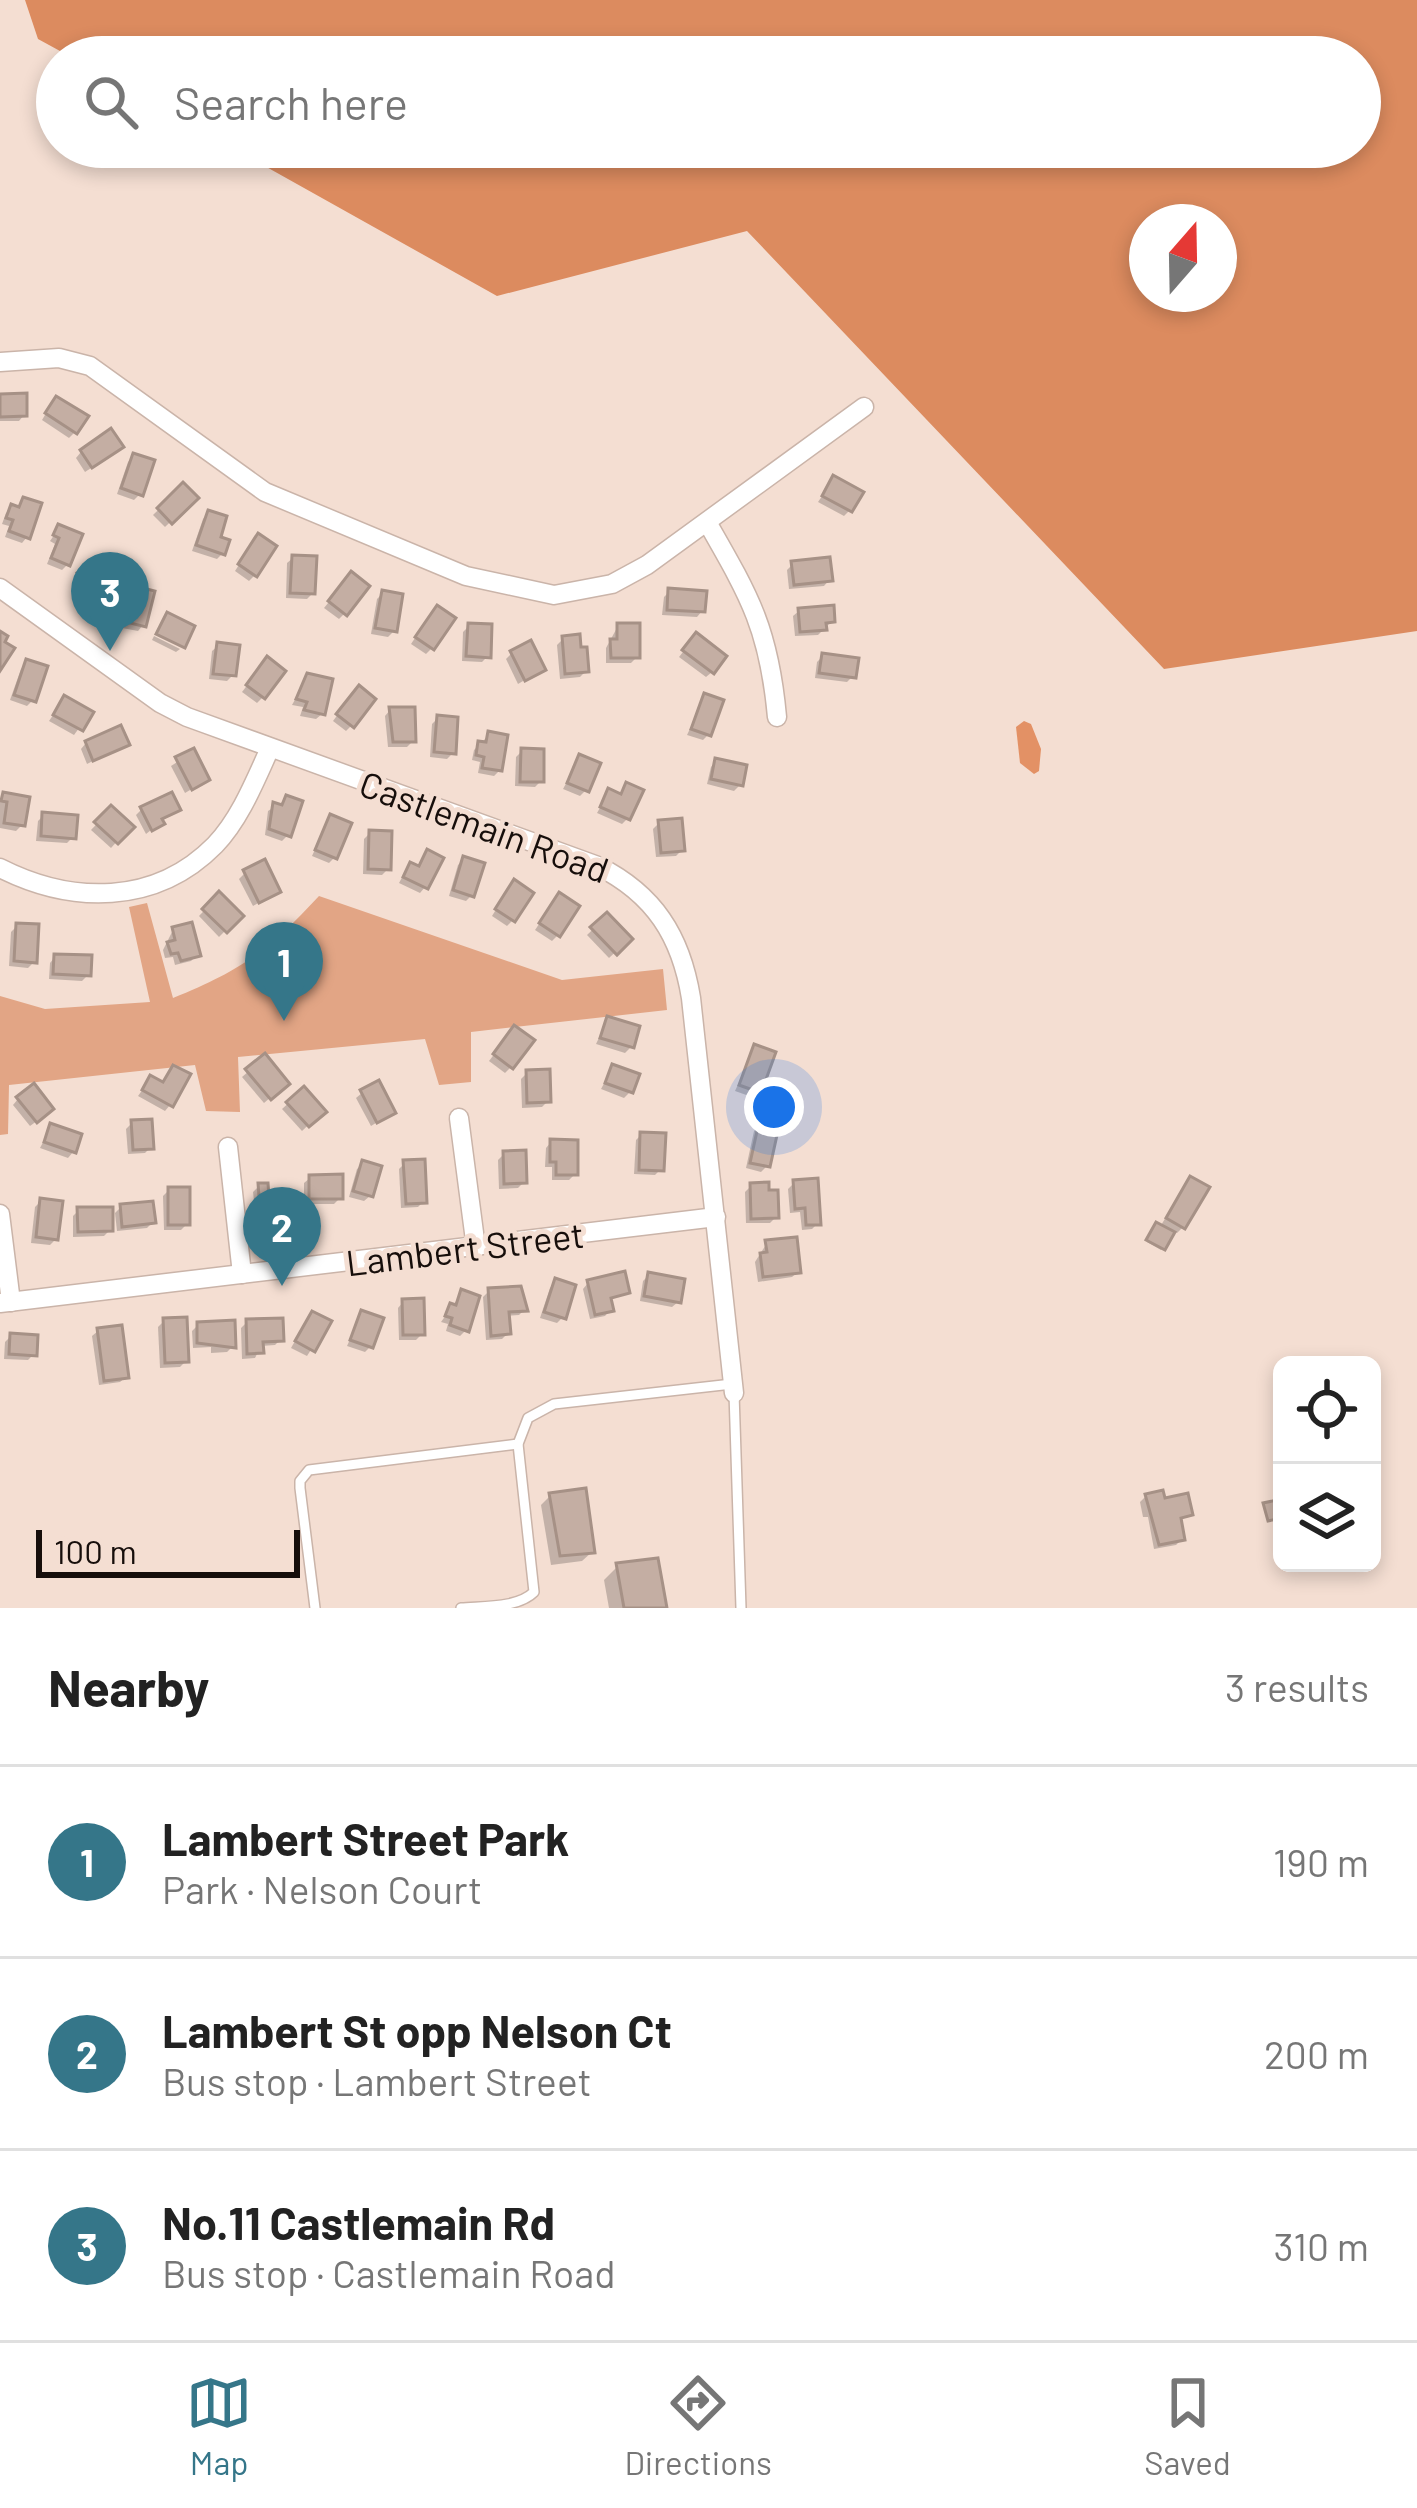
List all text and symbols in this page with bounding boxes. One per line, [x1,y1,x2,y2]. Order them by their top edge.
search box [36,36,1381,168]
icon: search [78,69,144,135]
text: Search here [174,75,408,129]
north arrow [1129,204,1237,312]
pin: 3 [71,552,149,651]
street label: Castlemain Road [354,761,615,890]
pin: 1 [245,922,323,1021]
your location [744,1077,804,1137]
pin: 2 [243,1187,321,1286]
street label: Lambert Street [343,1212,586,1283]
map controls [1273,1356,1381,1572]
button: locate [1273,1356,1381,1464]
button: layers [1273,1464,1381,1572]
scale bar [36,1524,300,1577]
text: 100 m [54,1531,137,1571]
text: Nearby [48,1656,209,1717]
text: 3 results [1225,1663,1369,1710]
text: Lambert Street Park [162,1811,569,1865]
text: 1 [80,1838,94,1885]
text: 190 m [1273,1838,1369,1885]
text: Park · Nelson Court [162,1865,482,1912]
text: Lambert St opp Nelson Ct [162,2003,672,2057]
text: 2 [76,2030,98,2077]
text: 200 m [1264,2030,1369,2077]
text: Bus stop · Lambert Street [162,2057,592,2104]
text: No.11 Castlemain Rd [162,2195,555,2249]
text: 3 [76,2222,98,2269]
text: 310 m [1273,2222,1369,2269]
text: Bus stop · Castlemain Road [162,2249,615,2296]
tab: Map [186,2370,252,2482]
tab: Directions [624,2370,772,2482]
tab: Saved [1144,2370,1231,2482]

